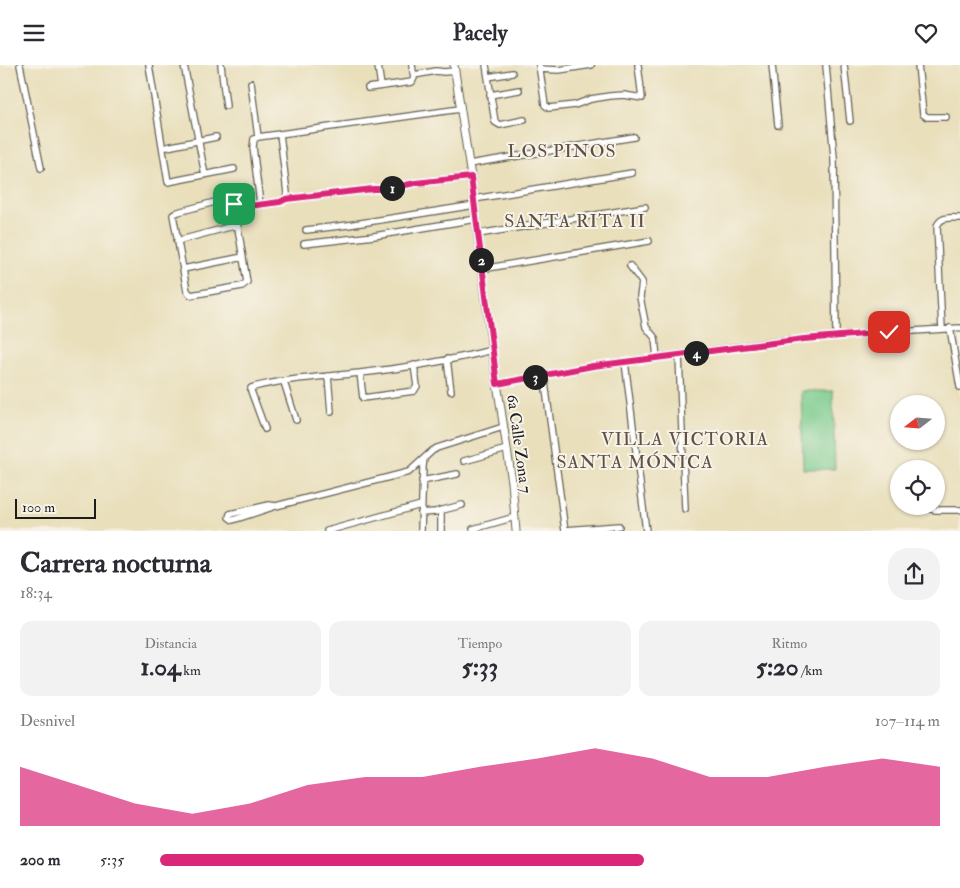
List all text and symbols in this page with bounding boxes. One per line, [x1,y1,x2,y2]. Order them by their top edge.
icon: menu [20,19,48,47]
text: Pacely [453,19,507,47]
icon: heart [912,19,940,47]
district label: LOS PINOS [508,140,616,163]
pin: 1 [380,175,404,201]
text: 1 [390,180,395,197]
pin [213,183,255,225]
icon: arrive [220,190,248,218]
district label: SANTA RITA II [504,210,646,233]
pin: 2 [468,247,494,273]
text: 2 [478,252,485,269]
pin [868,311,910,353]
icon: check [875,318,903,346]
pin: 4 [684,341,708,365]
text: 4 [693,345,700,362]
pin: 3 [522,365,548,389]
text: 3 [533,369,538,386]
street label: 6a Calle Zona 7 [502,393,536,495]
north arrow [890,395,945,450]
map controls [890,395,945,515]
district label: VILLA VICTORIA [601,428,769,451]
district label: SANTA MÓNICA [556,451,714,474]
button: locate [890,460,945,515]
scale bar [15,495,96,519]
text: 100 m [22,499,55,516]
text: Carrera nocturna [20,546,211,581]
button: share [888,548,940,600]
text: 18:34 [20,583,52,603]
text: Distancia [144,635,197,652]
text: Tiempo [458,635,502,652]
text: Ritmo [771,635,807,652]
text: 1.04 [140,652,180,683]
text: 5:33 [462,652,498,683]
text: 5:20 [756,652,799,683]
text: km [180,662,201,679]
text: /km [799,662,823,679]
text: Desnivel [20,711,75,731]
text: 107–114 m [875,711,940,731]
text: 200 m [20,850,60,870]
text: 5:35 [100,850,124,870]

